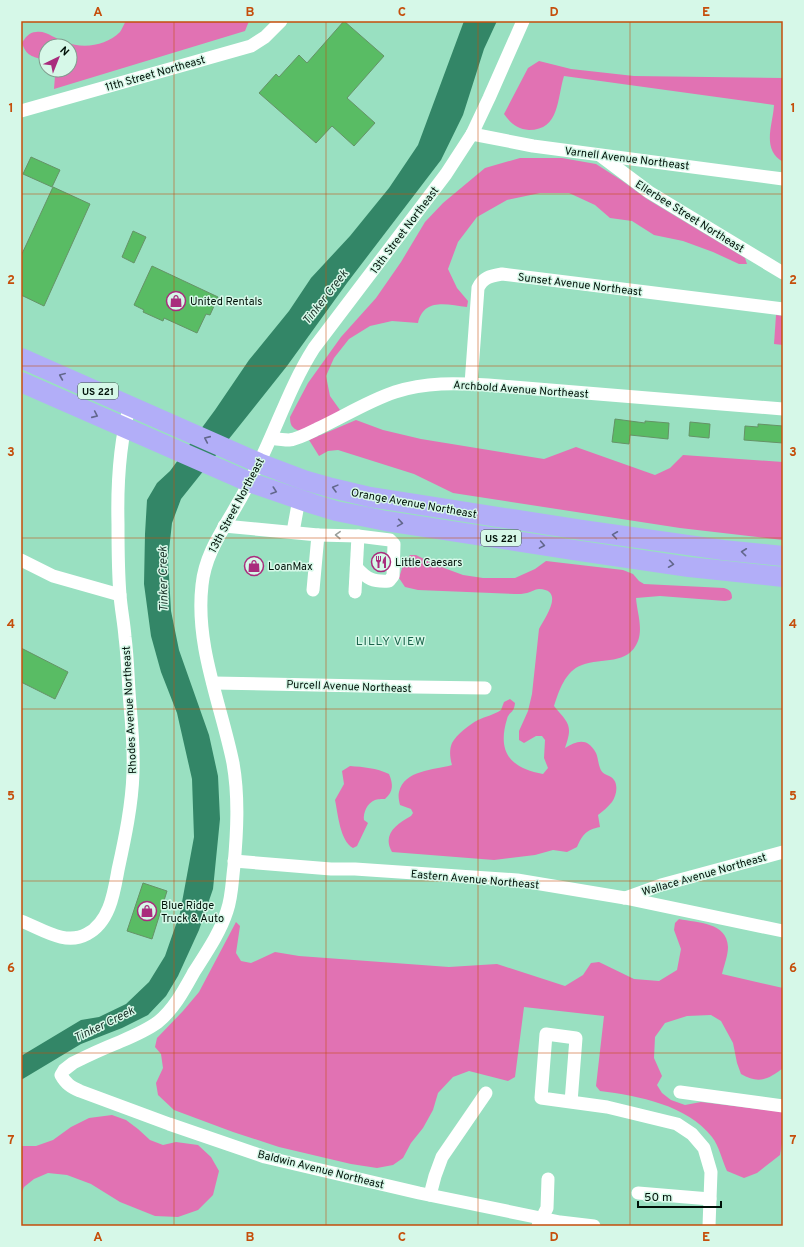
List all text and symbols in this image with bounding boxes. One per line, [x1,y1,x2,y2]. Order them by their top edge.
text: A [93,5,103,21]
text: B [246,5,255,21]
text: C [398,5,406,21]
text: D [549,5,559,21]
text: E [702,5,710,21]
north arrow [38,38,78,78]
text: N [56,44,72,59]
street label: 11th Street Northeast [104,53,207,95]
text: 1 [8,101,14,117]
text: 1 [790,101,796,117]
street label: Varnell Avenue Northeast [564,144,690,174]
street label: Ellerbee Street Northeast [632,178,747,256]
street label: 13th Street Northeast [367,184,442,277]
water label: Tinker Creek [299,266,353,328]
street label: Sunset Avenue Northeast [517,270,643,300]
text: 2 [7,273,15,289]
text: 2 [789,273,797,289]
shop icon: United Rentals [165,290,187,312]
place label: United Rentals [190,295,262,309]
one-way arrow [59,372,66,380]
street label: Archbold Avenue Northeast [453,378,589,402]
road number: US 221 [78,383,118,399]
one-way arrow [91,410,98,418]
one-way arrow [203,436,211,444]
text: 3 [7,445,15,461]
text: 3 [789,445,797,461]
street label: 13th Street Northeast [206,456,268,555]
one-way arrow [332,485,339,493]
one-way arrow [271,486,278,495]
street label: Orange Avenue Northeast [350,486,478,522]
one-way arrow [397,518,403,527]
road number: US 221 [481,530,521,546]
one-way arrow [335,531,341,540]
one-way arrow [612,531,618,540]
one-way arrow [539,540,545,549]
water label: Tinker Creek [155,545,173,612]
one-way arrow [741,548,747,557]
restaurant icon: Little Caesars [370,551,392,573]
shop icon: LoanMax [243,555,265,577]
place label: Little Caesars [395,556,462,570]
one-way arrow [668,559,674,568]
place label: LoanMax [268,560,313,574]
text: 4 [7,617,15,633]
text: 4 [789,617,797,633]
district label: LILLY VIEW [356,634,426,650]
street label: Rhodes Avenue Northeast [120,646,140,774]
street label: Purcell Avenue Northeast [286,678,412,696]
text: 5 [7,789,15,805]
text: 5 [789,789,797,805]
street label: Wallace Avenue Northeast [640,850,768,899]
street label: Eastern Avenue Northeast [410,867,540,893]
place label: Blue Ridge Truck & Auto [161,899,224,926]
shop icon: Blue Ridge Truck & Auto [136,900,158,922]
text: 6 [7,961,15,977]
text: 6 [789,961,797,977]
water label: Tinker Creek [71,1003,138,1046]
text: 7 [8,1133,15,1149]
text: 7 [790,1133,797,1149]
street label: Baldwin Avenue Northeast [256,1147,386,1192]
scale bar [638,1183,721,1209]
text: 50 m [644,1190,672,1206]
text: A [93,1230,103,1246]
text: B [246,1230,255,1246]
text: C [398,1230,406,1246]
text: D [549,1230,559,1246]
text: E [702,1230,710,1246]

